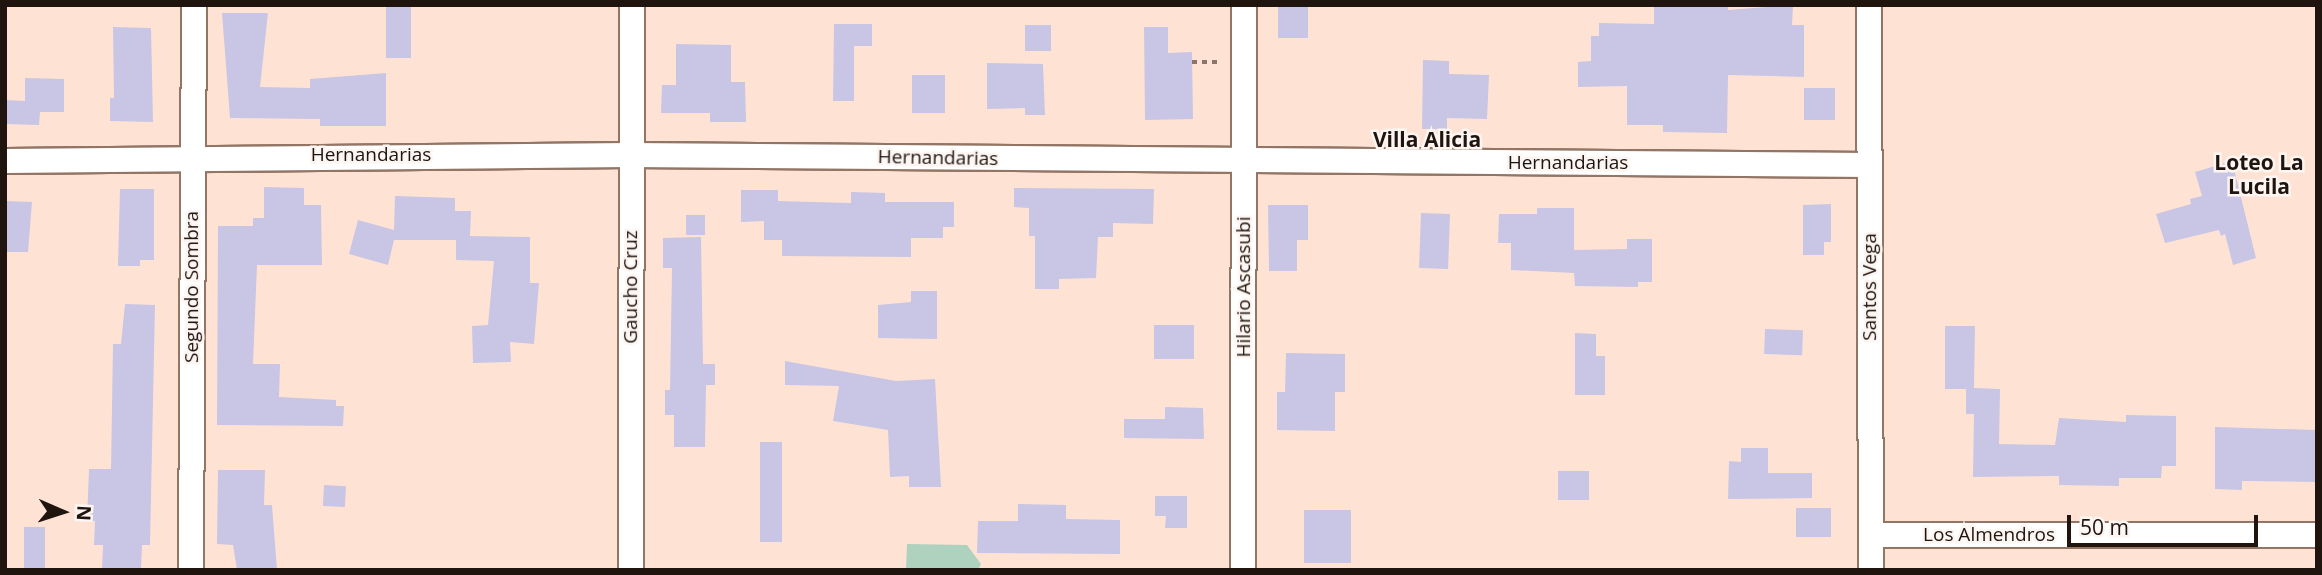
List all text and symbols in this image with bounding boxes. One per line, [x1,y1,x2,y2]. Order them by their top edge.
district label: Villa Alicia [1373,126,1481,152]
street label: Hernandarias [311,144,431,166]
street label: Hernandarias [877,146,999,170]
district label: Loteo La Lucila [2214,149,2304,199]
street label: Hernandarias [1508,152,1628,174]
street label: Segundo Sombra [181,211,203,363]
street label: Hilario Ascasubi [1233,217,1255,357]
street label: Gaucho Cruz [620,230,642,344]
street label: Santos Vega [1859,233,1881,341]
north arrow [28,477,98,547]
scale bar [2070,502,2261,546]
text: N [71,505,97,521]
text: 50 m [2080,513,2129,541]
street label: Los Almendros [1923,524,2055,546]

